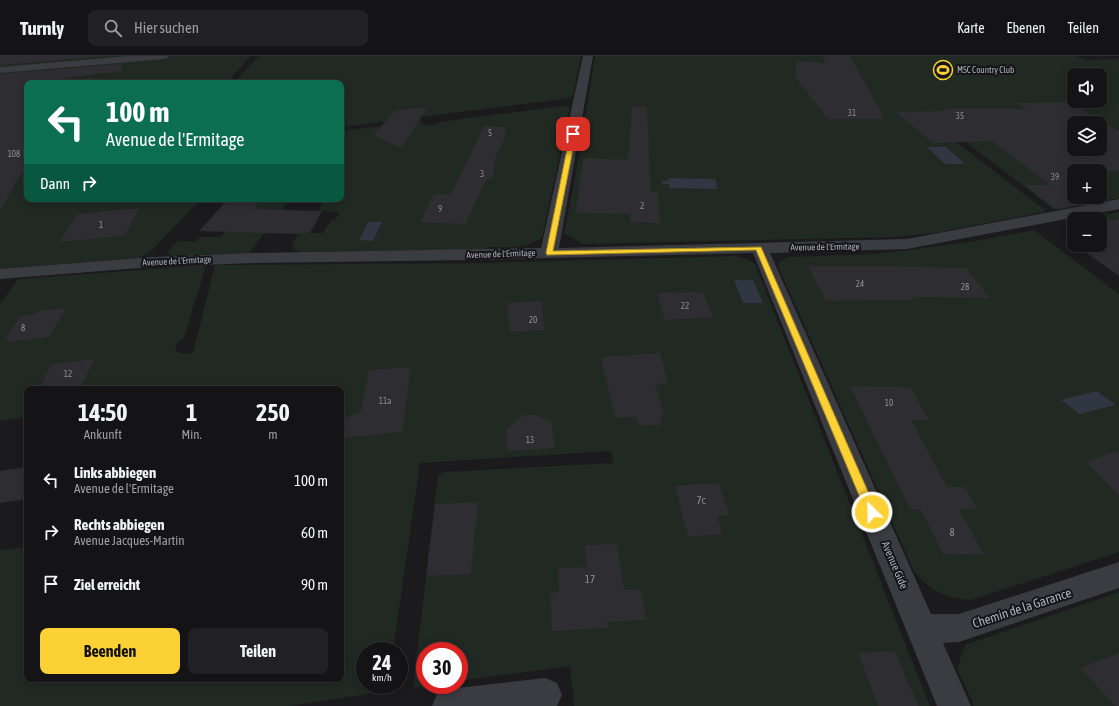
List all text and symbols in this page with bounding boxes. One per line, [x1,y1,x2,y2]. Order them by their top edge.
search box [88,10,368,46]
text: Turnly [20,17,64,39]
icon: search [102,17,124,39]
text: Hier suchen [134,19,199,36]
text: Karte [957,20,984,36]
text: Ebenen [1006,20,1045,36]
text: Teilen [1067,20,1099,36]
sports icon: MSC Country Club [932,59,954,81]
place label: MSC Country Club [957,65,1014,75]
map controls [1067,68,1107,252]
button: sound [1067,68,1107,108]
icon: left [40,96,92,148]
text: 100 m [106,96,169,128]
house number: 31 [848,108,856,118]
house number: 35 [956,111,964,121]
button: layers [1067,116,1107,156]
pin [556,117,590,151]
icon: arrive [562,123,584,145]
house number: 5 [488,128,492,138]
text: Avenue de l'Ermitage [106,129,244,150]
house number: 108 [8,149,20,159]
button: + [1067,164,1107,204]
house number: 3 [480,169,484,179]
icon: right [78,172,100,194]
house number: 39 [1051,172,1059,182]
text: Dann [40,175,70,192]
house number: 2 [640,201,644,211]
house number: 9 [438,204,442,214]
button: − [1067,212,1107,252]
house number: 1 [99,220,103,230]
street label: Avenue de l'Ermitage [790,241,860,253]
street label: Avenue de l'Ermitage [466,248,536,260]
street label: Avenue de l'Ermitage [142,254,212,268]
house number: 24 [856,279,864,289]
house number: 28 [961,282,969,292]
house number: 22 [681,301,689,311]
house number: 20 [529,315,537,325]
house number: 8 [21,323,25,333]
house number: 12 [64,369,72,379]
house number: 11a [379,396,391,406]
house number: 10 [885,398,893,408]
text: 14:50 [78,399,128,426]
text: 1 [186,399,197,426]
text: 250 [256,399,290,426]
text: Ankunft [84,427,122,442]
text: Min. [182,427,202,442]
text: m [268,427,278,442]
house number: 13 [526,435,534,445]
text: Links abbiegen [74,464,156,481]
icon: left [40,469,62,491]
text: 100 m [294,472,328,489]
text: Avenue de l'Ermitage [74,481,174,496]
position arrow [851,491,893,533]
house number: 7c [696,494,707,506]
text: Rechts abbiegen [74,516,164,533]
icon: right [40,521,62,543]
text: 60 m [301,524,328,541]
house number: 8 [949,526,955,538]
text: Avenue Jacques-Martin [74,533,184,548]
street label: Avenue Gide [880,539,910,591]
icon: arrive [40,573,62,595]
house number: 17 [585,573,595,585]
text: Ziel erreicht [74,576,140,593]
text: 90 m [301,576,328,593]
street label: Chemin de la Garance [971,585,1073,631]
button: Beenden [40,628,180,674]
button: Teilen [188,628,328,674]
speed limit sign: 30 [416,642,468,694]
text: 24 [373,651,391,674]
text: km/h [372,672,392,683]

